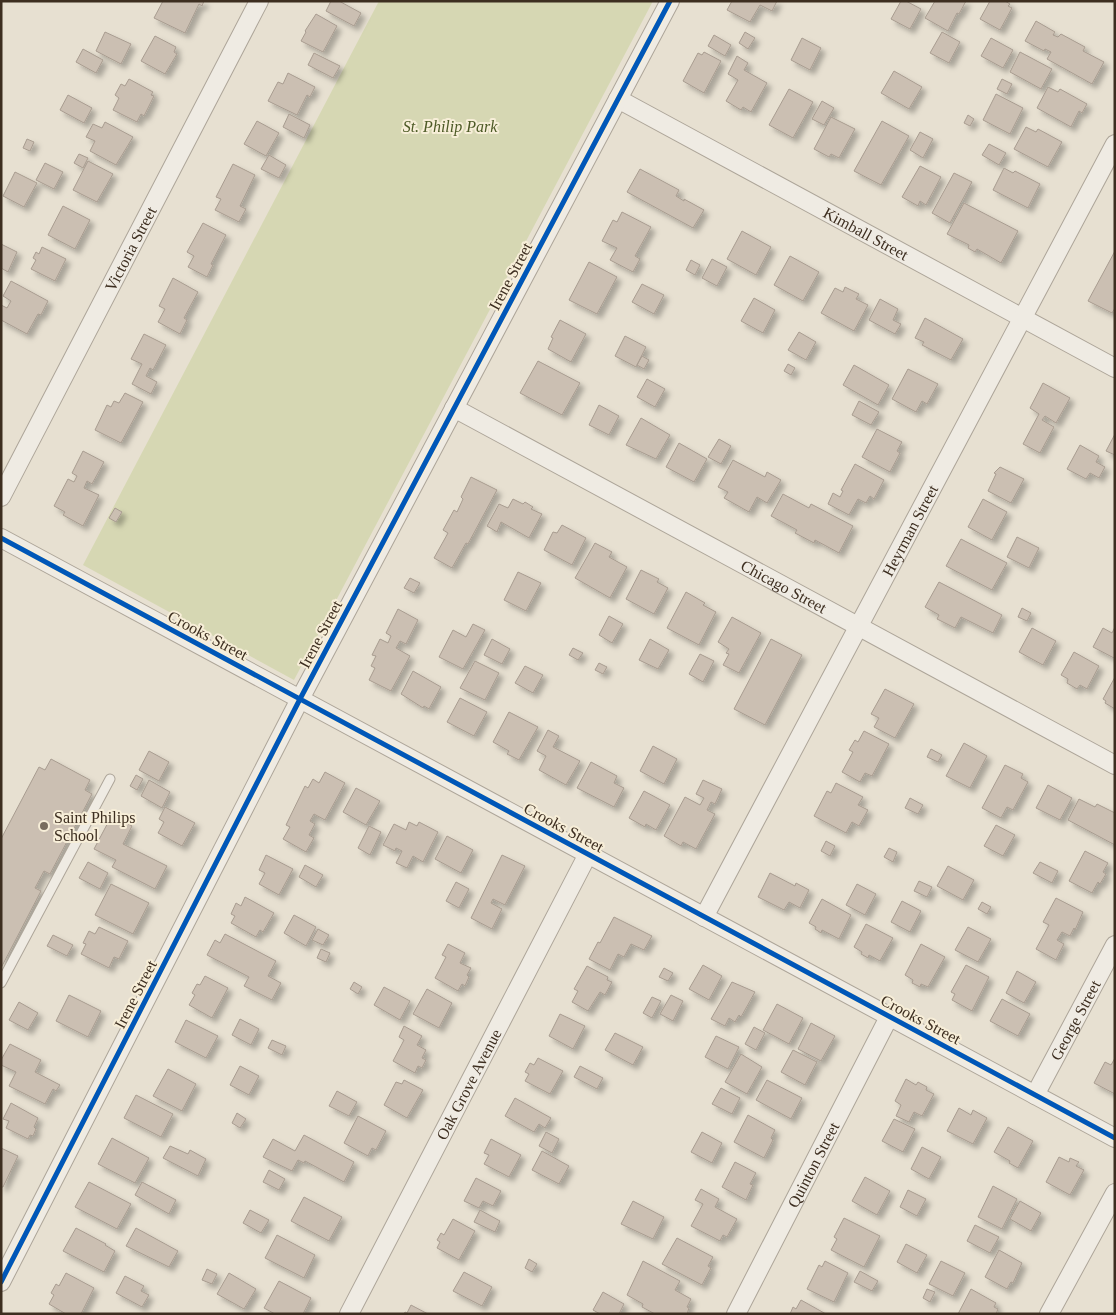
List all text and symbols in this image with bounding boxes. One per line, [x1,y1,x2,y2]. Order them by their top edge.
park label: St. Philip Park [403,118,498,136]
street label: Victoria Street [102,203,160,294]
street label: Kimball Street [820,204,912,264]
street label: Irene Street [486,239,536,313]
street label: Heyrman Street [879,481,942,579]
street label: Chicago Street [738,557,830,617]
street label: Irene Street [296,597,346,671]
street label: Crooks Street [165,607,251,664]
street label: Crooks Street [521,799,607,856]
place label: Saint Philips School [54,809,135,844]
marker: Saint Philips School [38,820,50,832]
street label: Irene Street [111,957,160,1031]
street label: George Street [1047,977,1104,1063]
street label: Crooks Street [878,991,964,1048]
street label: Oak Grove Avenue [433,1026,505,1143]
street label: Quinton Street [784,1119,843,1210]

